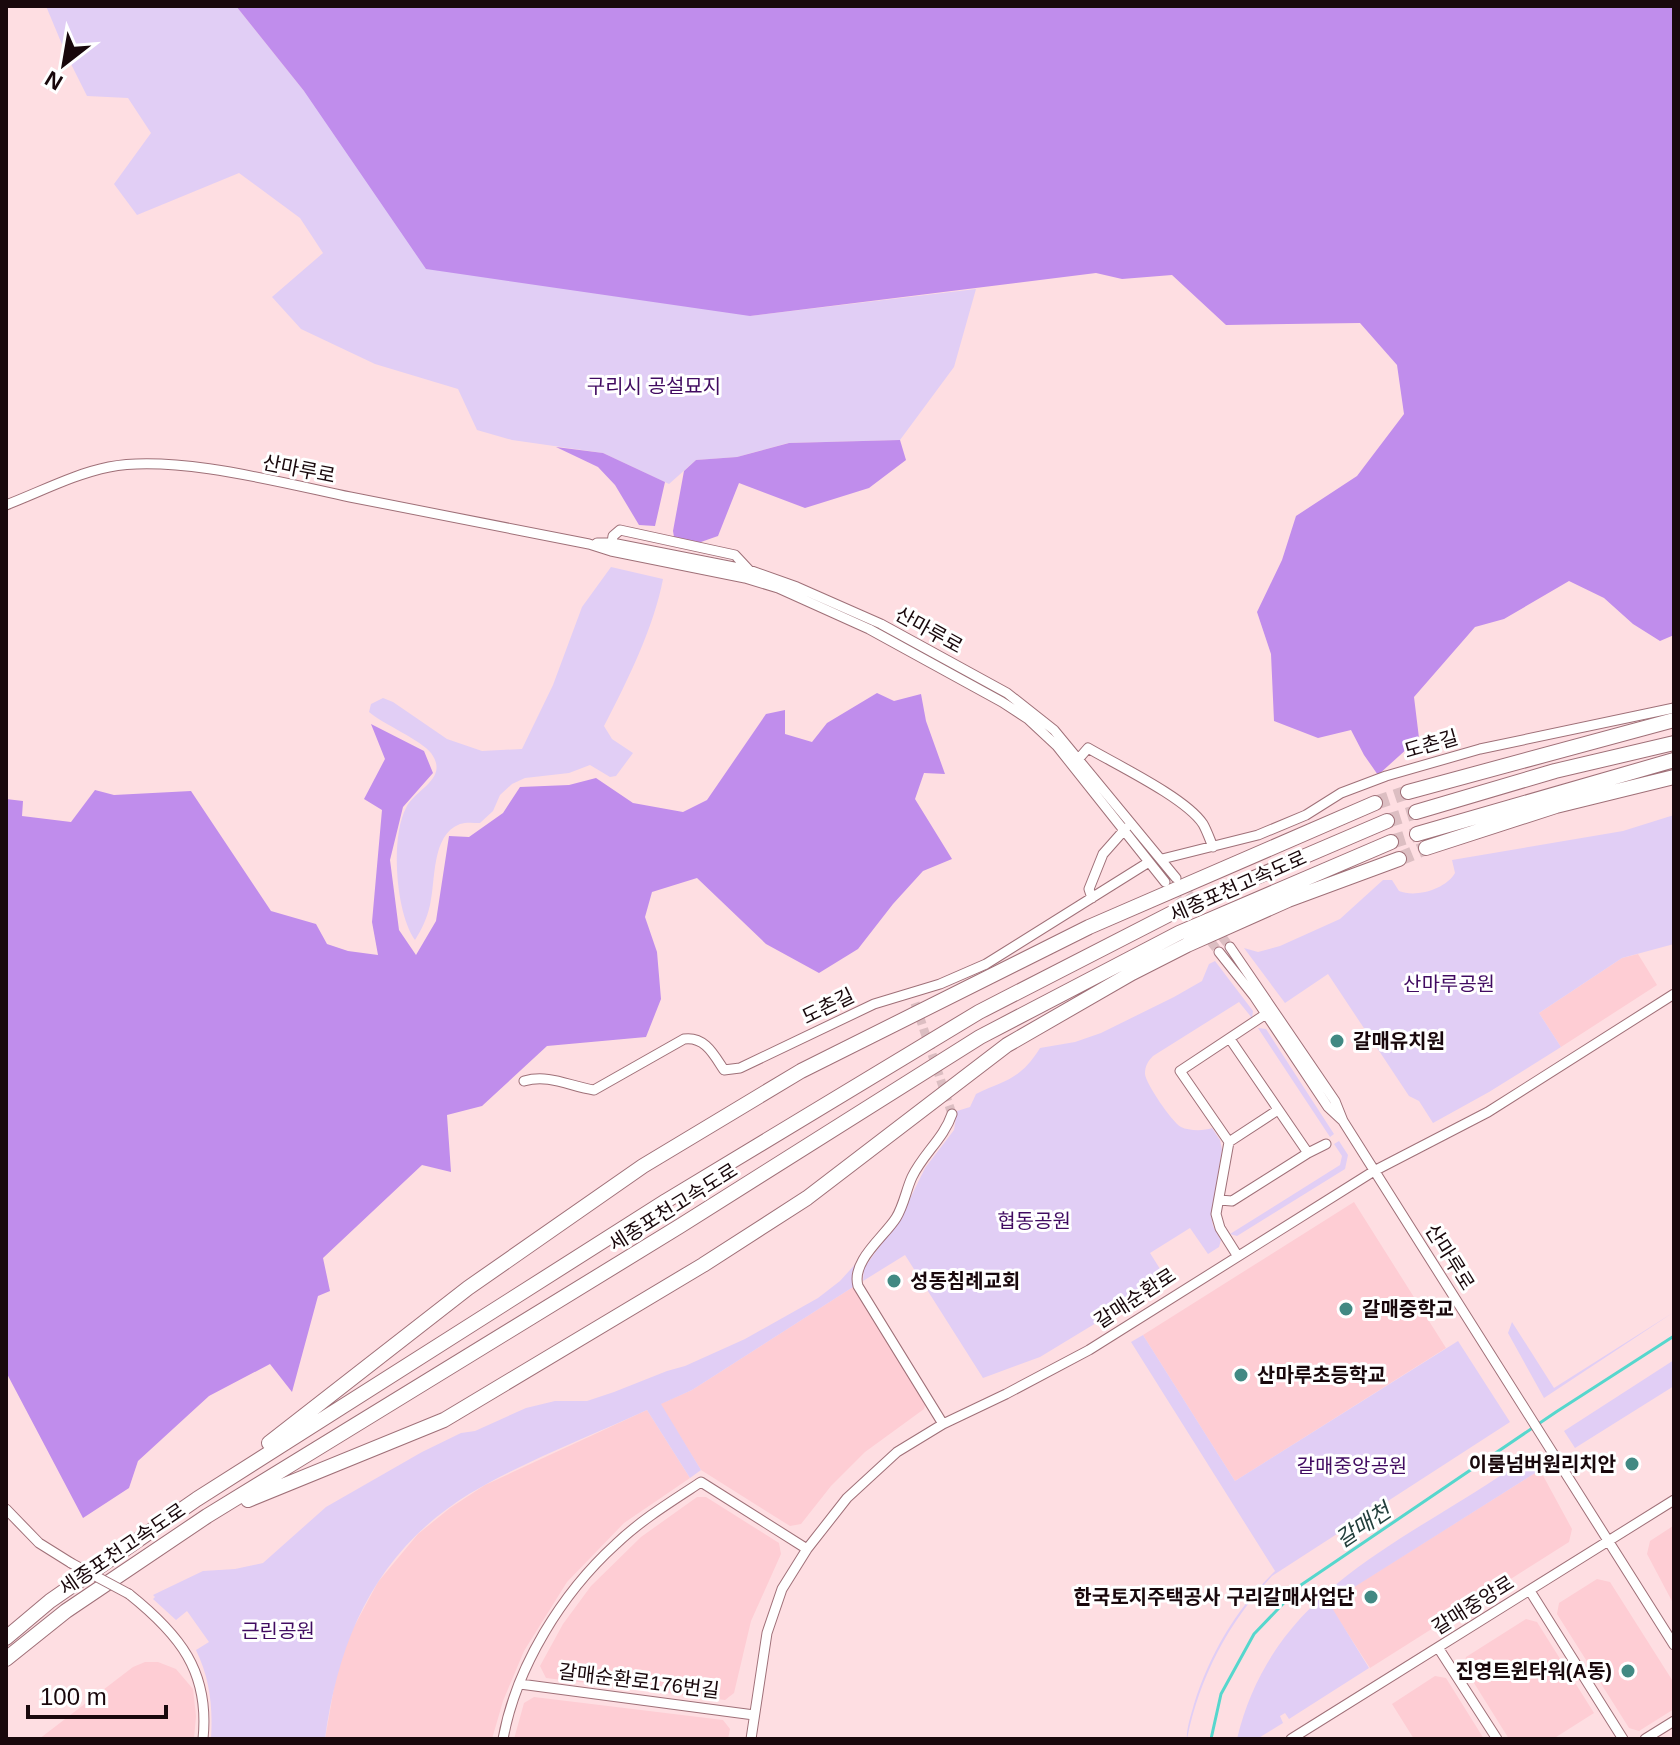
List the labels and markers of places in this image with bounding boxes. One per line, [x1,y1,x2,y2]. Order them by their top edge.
place label: 갈매유치원 [1353,1030,1445,1052]
marker: 갈매유치원 [1328,1032,1346,1050]
place label: 성동침례교회 [910,1270,1020,1292]
marker: 성동침례교회 [885,1272,903,1290]
place label: 갈매중학교 [1362,1298,1454,1320]
marker: 갈매중학교 [1337,1300,1355,1318]
place label: 산마루초등학교 [1257,1364,1386,1386]
marker: 산마루초등학교 [1232,1366,1250,1384]
place label: 이룸넘버원리치안 [1469,1453,1617,1475]
marker: 이룸넘버원리치안 [1623,1455,1641,1473]
place label: 한국토지주택공사 구리갈매사업단 [1073,1586,1355,1608]
marker: 한국토지주택공사 구리갈매사업단 [1362,1588,1380,1606]
place label: 진영트윈타워(A동) [1455,1660,1612,1682]
marker: 진영트윈타워(A동) [1619,1662,1637,1680]

